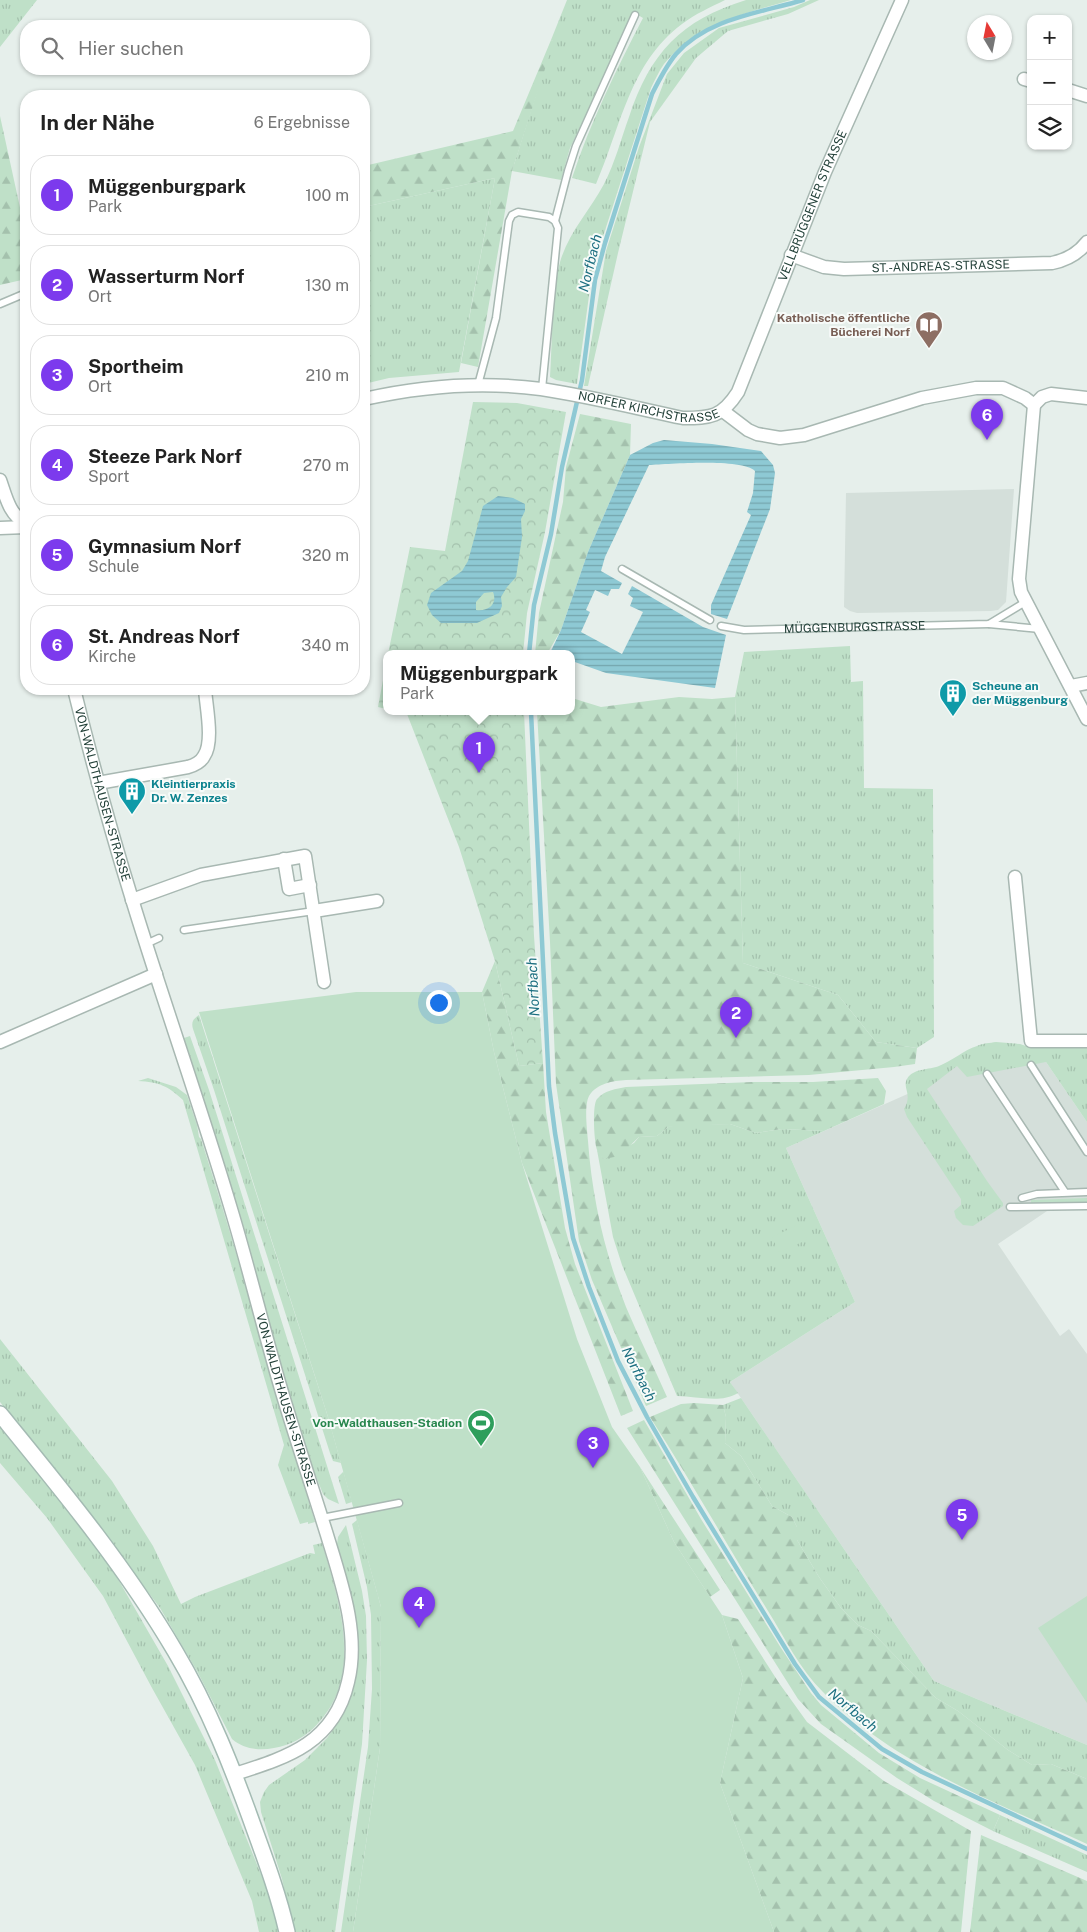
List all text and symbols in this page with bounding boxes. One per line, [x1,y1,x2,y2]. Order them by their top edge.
north arrow [967,15,1012,60]
map controls [1027,15,1072,150]
button: + [1027,15,1072,60]
search box [20,20,370,75]
icon: search [38,34,66,62]
text: Hier suchen [78,37,184,59]
button: − [1027,60,1072,105]
button: layers [1027,105,1072,150]
text: In der Nähe [40,110,155,135]
text: 6 Ergebnisse [254,113,350,132]
street label: VELLBRÜGGENER STRASSE [776,128,850,283]
text: Müggenburgpark [88,175,246,197]
text: 1 [54,186,60,205]
text: 100 m [305,186,349,205]
text: Park [88,197,122,216]
water label: Norfbach [575,232,605,294]
street label: ST.-ANDREAS-STRASSE [871,257,1010,275]
text: Wasserturm Norf [88,265,244,287]
text: 2 [52,276,62,295]
text: 130 m [305,276,349,295]
text: Ort [88,287,112,306]
library icon: Katholische öffentliche Bücherei Norf [914,310,944,349]
place label: Katholische öffentliche Bücherei Norf [777,311,910,339]
text: Sportheim [88,355,184,377]
text: 3 [52,366,62,385]
text: 210 m [305,366,349,385]
text: Ort [88,377,112,396]
street label: NORFER KIRCHSTRASSE [577,389,722,425]
pin: 6 [971,399,1003,440]
text: Steeze Park Norf [88,445,242,467]
text: 4 [52,456,62,475]
text: 270 m [303,456,349,475]
text: Sport [88,467,130,486]
text: Gymnasium Norf [88,535,241,557]
text: 5 [52,546,62,565]
text: 320 m [302,546,349,565]
text: Schule [88,557,139,576]
street label: MÜGGENBURGSTRASSE [784,619,926,636]
text: St. Andreas Norf [88,625,240,647]
text: 6 [52,636,62,655]
text: 340 m [301,636,349,655]
text: Kirche [88,647,136,666]
popup [383,650,575,715]
text: Müggenburgpark [400,662,558,684]
building icon: Scheune an der Müggenburg [938,678,968,717]
place label: Scheune an der Müggenburg [972,679,1068,707]
text: Park [400,684,434,703]
street label: VON-WALDTHAUSEN-STRASSE [72,706,133,883]
pin: 1 [463,732,495,773]
building icon: Kleintierpraxis Dr. W. Zenzes [117,776,147,815]
place label: Kleintierpraxis Dr. W. Zenzes [151,777,236,805]
water label: Norfbach [523,957,543,1017]
your location [426,990,452,1016]
pin: 2 [720,997,752,1038]
street label: VON-WALDTHAUSEN-STRASSE [253,1312,318,1488]
water label: Norfbach [618,1344,660,1404]
sports icon: Von-Waldthausen-Stadion [466,1408,496,1447]
place label: Von-Waldthausen-Stadion [312,1416,462,1430]
pin: 3 [577,1427,609,1468]
pin: 5 [946,1499,978,1540]
pin: 4 [403,1587,435,1628]
water label: Norfbach [825,1685,881,1735]

